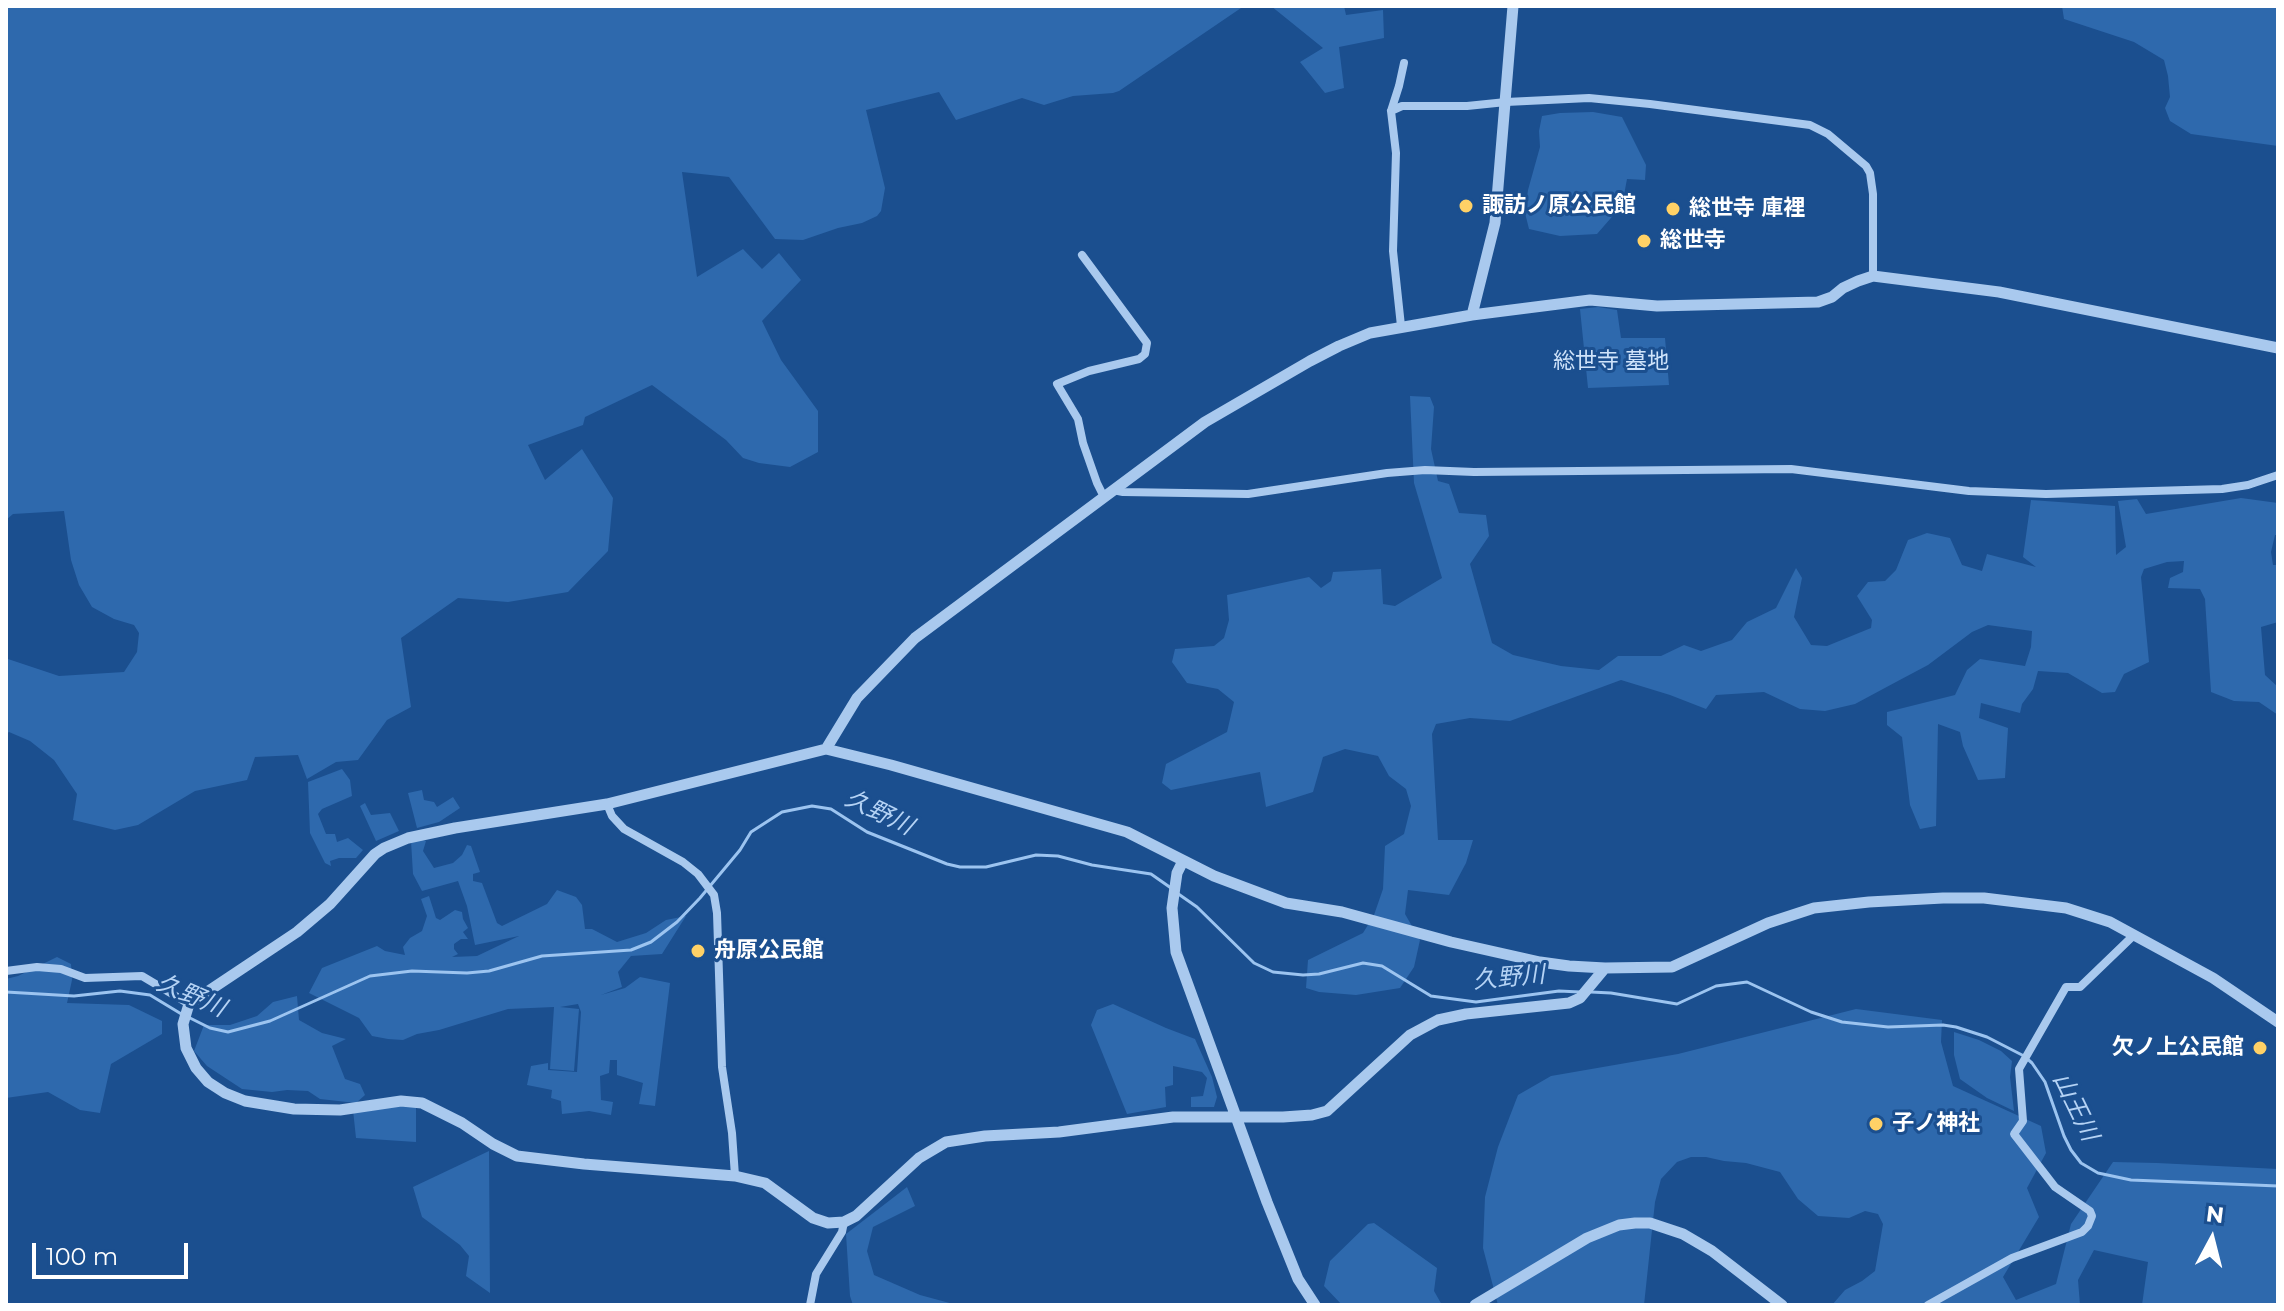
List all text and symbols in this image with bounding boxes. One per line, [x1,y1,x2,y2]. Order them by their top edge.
place label: 諏訪ノ原公民館 [1482,193,1636,219]
place label: 総世寺 庫裡 [1689,196,1805,222]
marker: 諏訪ノ原公民館 [1457,197,1475,215]
marker: 総世寺 庫裡 [1664,200,1682,218]
place label: 総世寺 [1660,228,1726,254]
marker: 総世寺 [1635,232,1653,250]
park label: 総世寺 墓地 [1553,349,1669,375]
water label: 久野川 [840,784,918,842]
place label: 舟原公民館 [714,938,824,964]
marker: 舟原公民館 [689,942,707,960]
water label: 久野川 [1472,961,1546,995]
water label: 久野川 [152,969,230,1023]
place label: 欠ノ上公民館 [2112,1035,2244,1061]
marker: 欠ノ上公民館 [2251,1039,2269,1057]
water label: 山王川 [2046,1068,2104,1146]
place label: 子ノ神社 [1892,1111,1980,1137]
marker: 子ノ神社 [1867,1115,1885,1133]
north arrow [2172,1199,2252,1279]
text: N [2205,1200,2225,1229]
scale bar [36,1227,192,1277]
text: 100 m [46,1242,118,1271]

